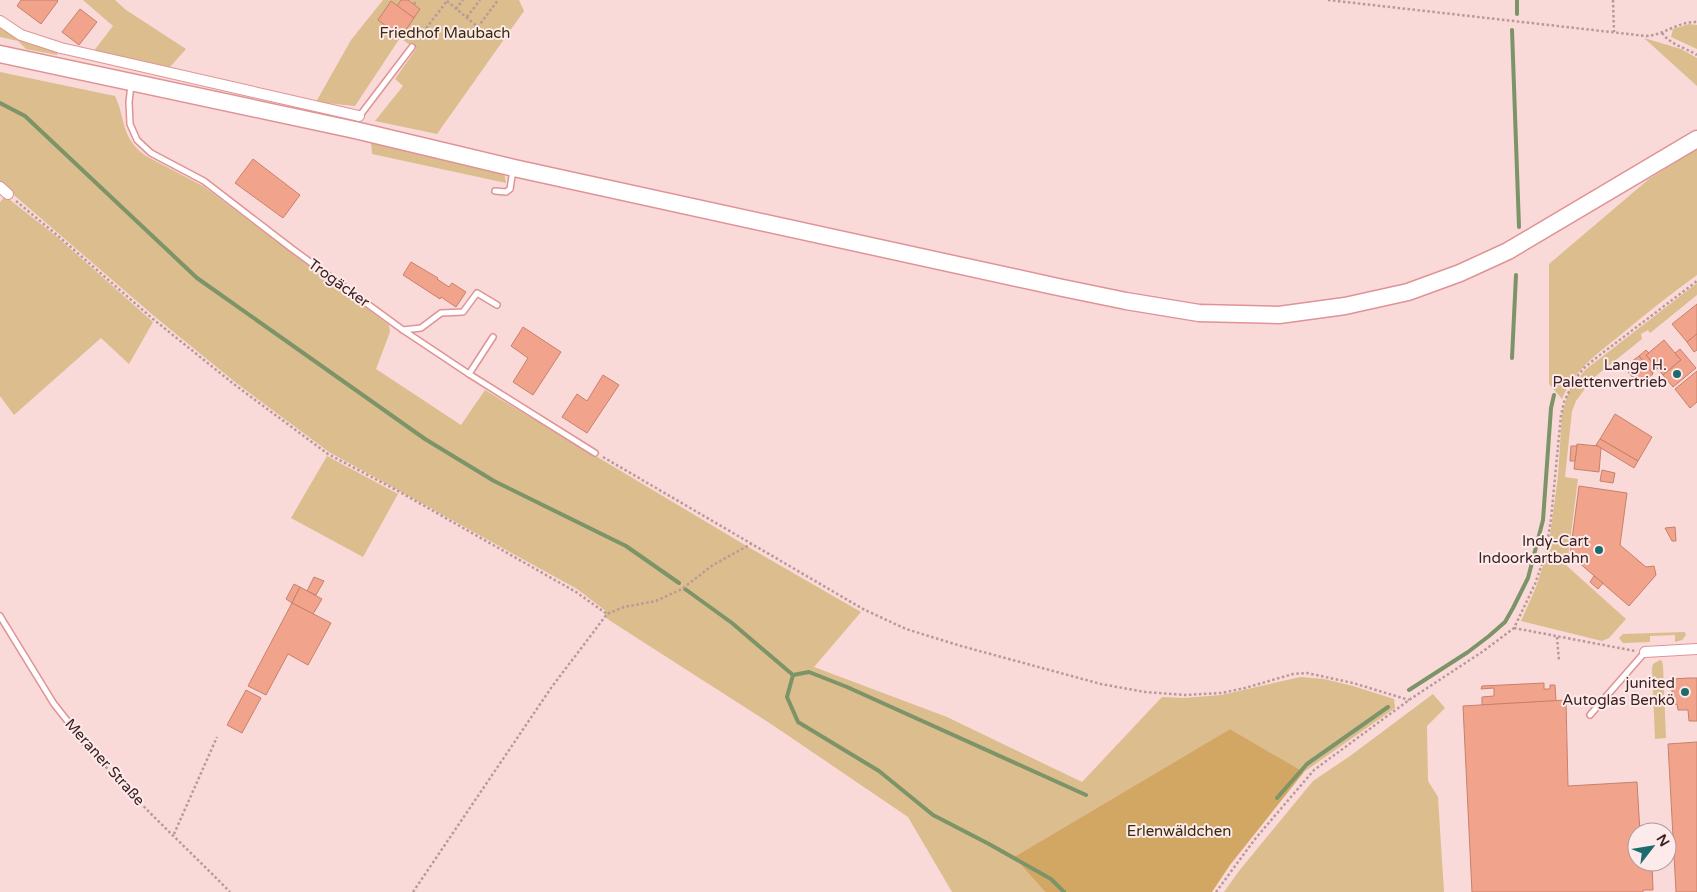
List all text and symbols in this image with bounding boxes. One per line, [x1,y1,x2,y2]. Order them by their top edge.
park label: Friedhof Maubach [380,24,510,42]
street label: Trogäcker [305,255,373,311]
place label: Lange H. Palettenvertrieb [1553,356,1667,391]
marker: Lange H. Palettenvertrieb [1671,368,1683,380]
place label: Indy-Cart Indoorkartbahn [1478,532,1589,567]
marker: Indy-Cart Indoorkartbahn [1593,544,1605,556]
place label: junited Autoglas Benkö [1562,674,1675,709]
marker: junited Autoglas Benkö [1679,686,1691,698]
street label: Meraner Straße [61,715,149,809]
park label: Erlenwäldchen [1127,822,1231,840]
north arrow [1627,822,1677,872]
text: N [1653,831,1673,850]

